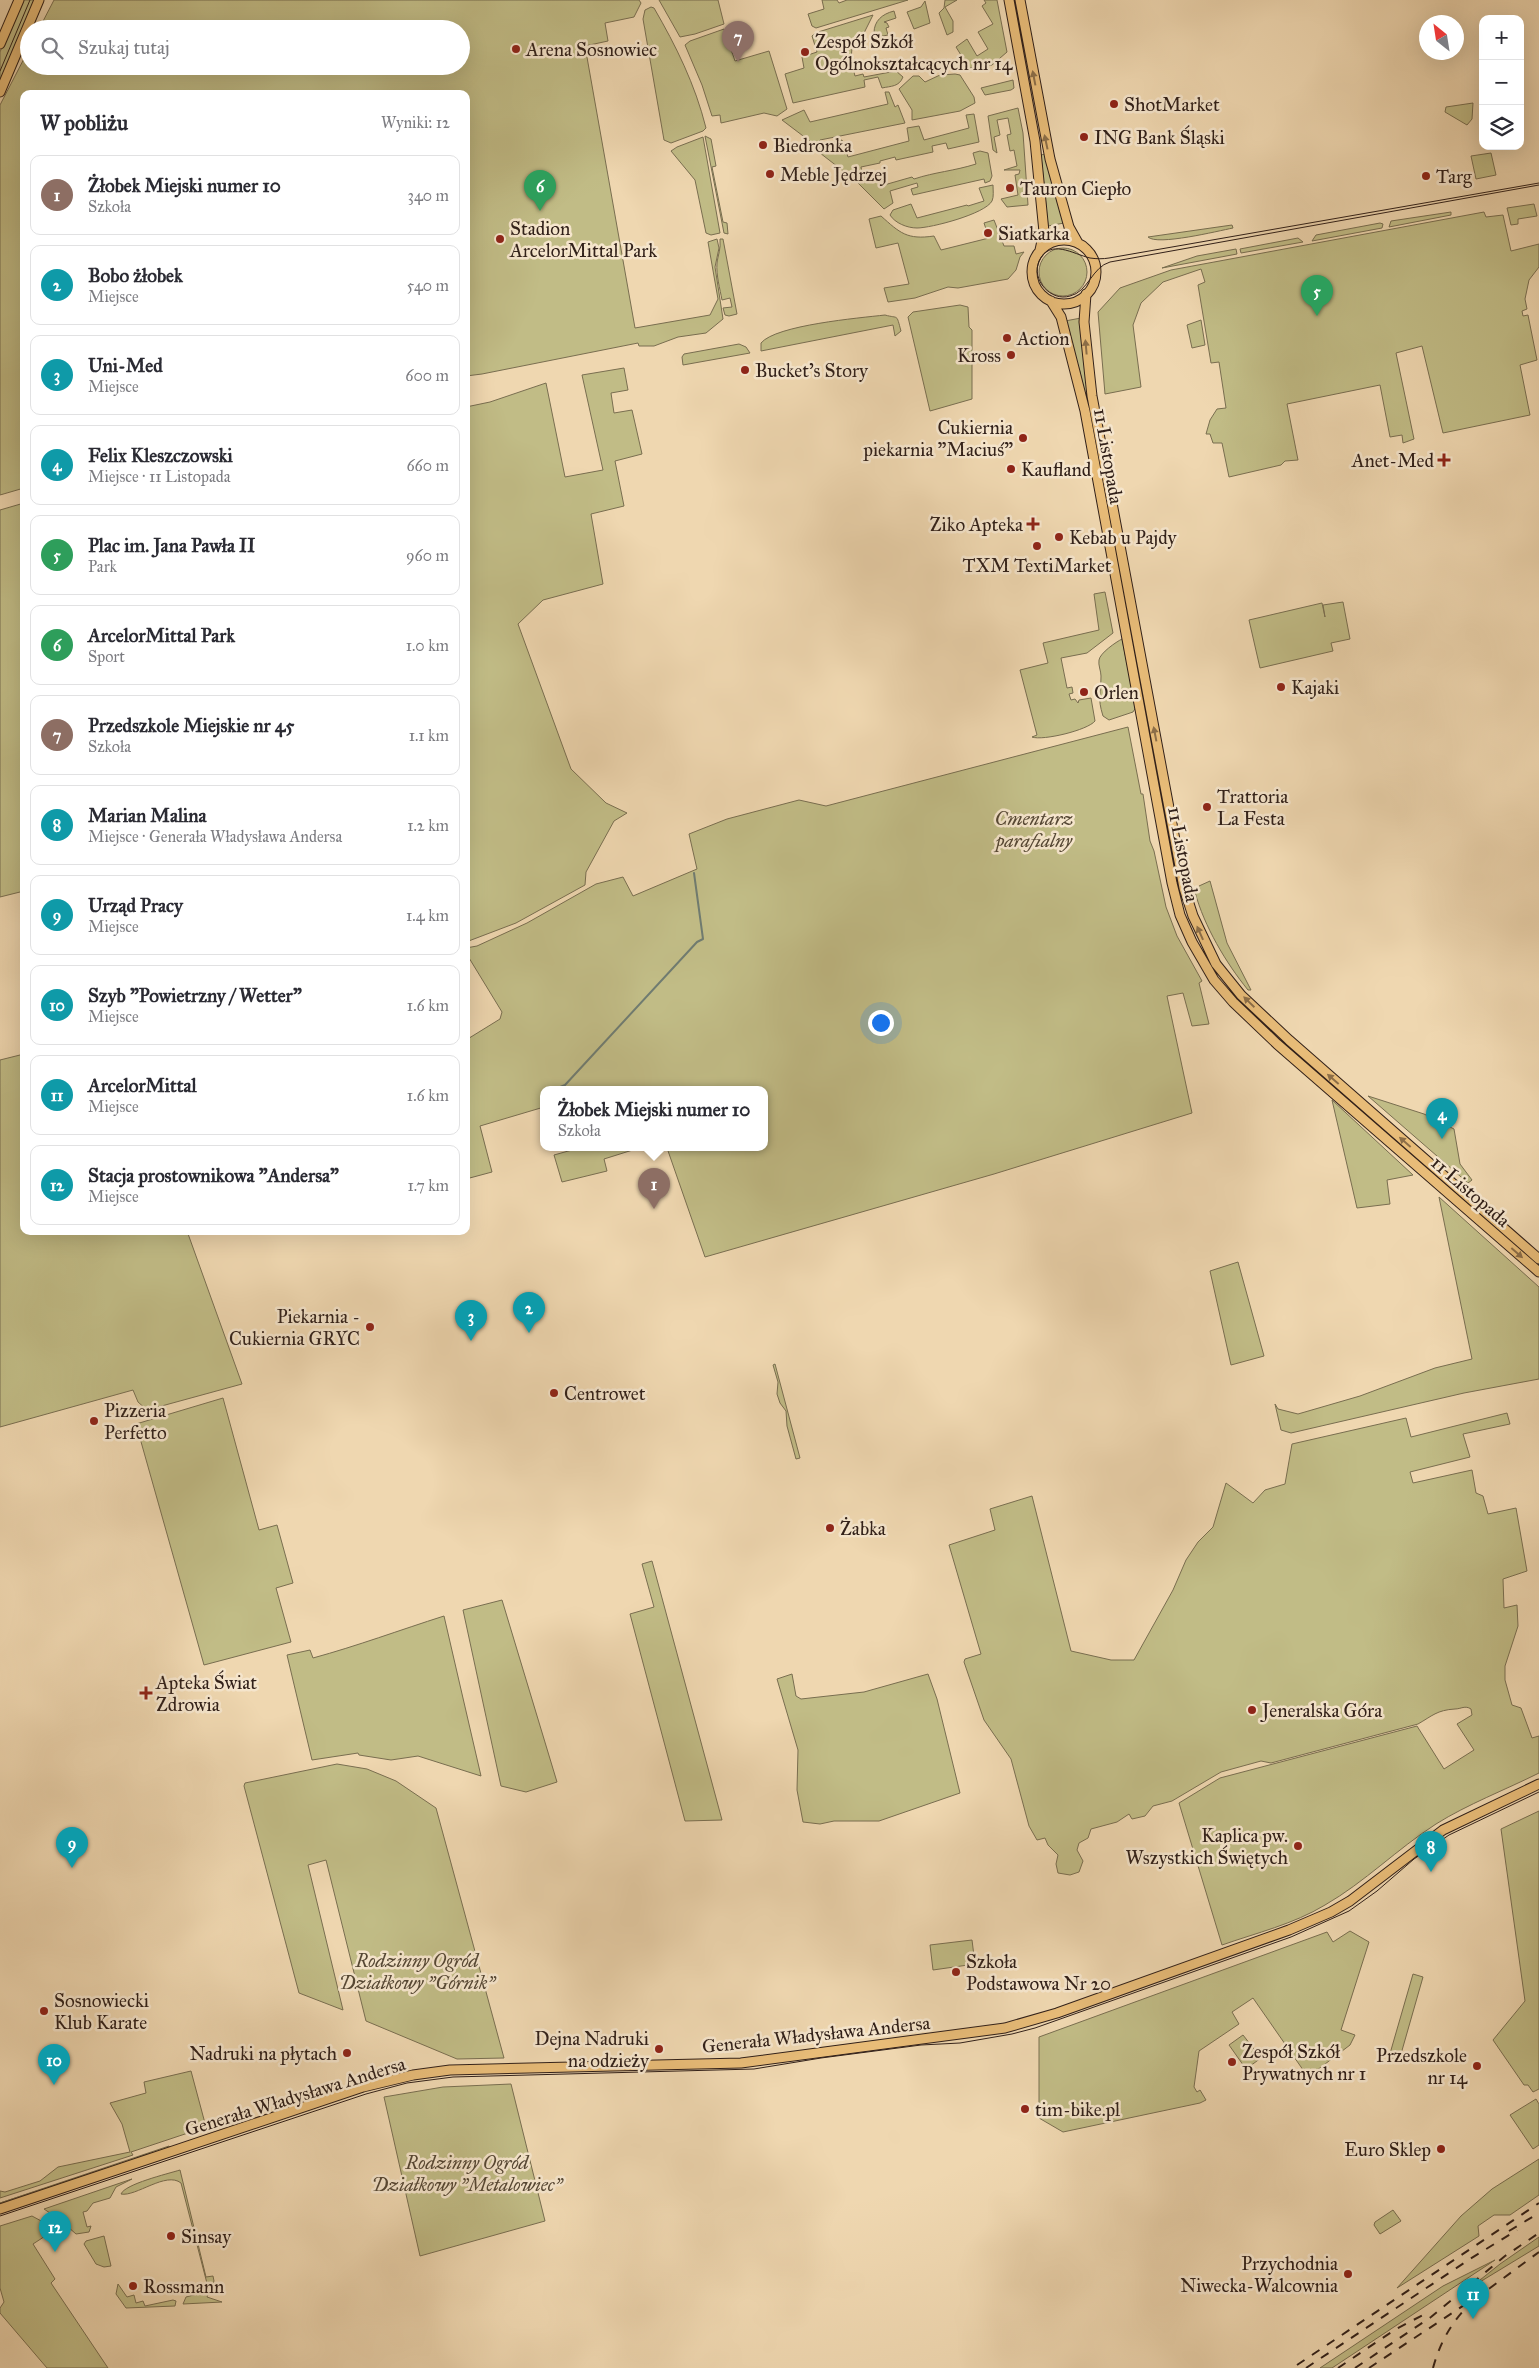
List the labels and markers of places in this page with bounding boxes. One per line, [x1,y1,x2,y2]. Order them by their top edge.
pin: 7 [722,21,754,62]
place label: Zespół Szkół Ogólnokształcących nr 14 [815,30,1013,76]
place label: Arena Sosnowiec [525,38,657,61]
marker: Arena Sosnowiec [510,43,522,55]
marker: Zespół Szkół Ogólnokształcących nr 14 [799,46,811,58]
place label: ShotMarket [1124,93,1220,116]
marker: ShotMarket [1108,98,1120,110]
place label: ING Bank Śląski [1094,125,1225,149]
marker: ING Bank Śląski [1078,131,1090,143]
place label: Biedronka [773,134,853,157]
marker: Biedronka [757,139,769,151]
place label: Meble Jędrzej [780,163,887,187]
place label: Targ [1436,165,1472,189]
marker: Meble Jędrzej [764,168,776,180]
pin: 6 [524,170,556,211]
marker: Targ [1420,170,1432,182]
place label: Tauron Ciepło [1020,177,1132,200]
marker: Tauron Ciepło [1004,182,1016,194]
place label: Stadion ArcelorMittal Park [509,217,657,262]
place label: Siatkarka [998,222,1071,245]
marker: Siatkarka [982,227,994,239]
marker: Stadion ArcelorMittal Park [494,233,506,245]
pin: 5 [1301,275,1333,316]
place label: Action [1016,327,1070,350]
marker: Action [1001,332,1013,344]
place label: Kross [957,344,1001,367]
marker: Kross [1005,349,1017,361]
place label: Bucket's Story [755,359,869,382]
marker: Bucket's Story [739,364,751,376]
place label: Cukiernia piekarnia "Maciuś" [862,416,1014,461]
marker: Cukiernia piekarnia "Maciuś" [1017,432,1029,444]
place label: Anet-Med [1351,449,1434,472]
marker: Anet-Med [1438,454,1450,466]
place label: Kaufland [1021,458,1092,481]
marker: Kaufland [1005,463,1017,475]
place label: Ziko Apteka [930,513,1024,536]
marker: Ziko Apteka [1027,518,1039,530]
place label: Kebab u Pajdy [1069,526,1178,549]
marker: Kebab u Pajdy [1053,531,1065,543]
marker: TXM TextiMarket [1031,540,1043,552]
place label: TXM TextiMarket [962,554,1112,577]
place label: Kajaki [1291,676,1339,699]
place label: Orlen [1094,681,1139,704]
marker: Kajaki [1275,681,1287,693]
marker: Orlen [1078,686,1090,698]
place label: Trattoria La Festa [1217,785,1289,830]
marker: Trattoria La Festa [1201,801,1213,813]
pin: 4 [1426,1098,1458,1139]
pin: 1 [638,1168,670,1209]
pin: 2 [513,1292,545,1333]
pin: 3 [455,1300,487,1341]
place label: Piekarnia - Cukiernia GRYC [229,1305,360,1350]
marker: Piekarnia - Cukiernia GRYC [364,1321,376,1333]
place label: Centrowet [564,1382,646,1405]
marker: Centrowet [548,1387,560,1399]
place label: Pizzeria Perfetto [104,1399,167,1444]
marker: Pizzeria Perfetto [88,1415,100,1427]
place label: Żabka [840,1517,887,1540]
marker: Żabka [824,1522,836,1534]
place label: Apteka Świat Zdrowia [155,1670,257,1716]
marker: Apteka Świat Zdrowia [140,1687,152,1699]
place label: Jeneralska Góra [1260,1699,1383,1723]
marker: Jeneralska Góra [1246,1704,1258,1716]
place label: Kaplica pw. Wszystkich Świętych [1125,1824,1288,1869]
pin: 9 [56,1827,88,1868]
pin: 8 [1415,1831,1447,1872]
marker: Kaplica pw. Wszystkich Świętych [1292,1840,1304,1852]
place label: Szkoła Podstawowa Nr 20 [966,1950,1111,1995]
marker: Szkoła Podstawowa Nr 20 [950,1966,962,1978]
place label: Sosnowiecki Klub Karate [54,1989,149,2034]
marker: Sosnowiecki Klub Karate [38,2005,50,2017]
place label: Dejna Nadruki na odzieży [534,2027,650,2072]
place label: Zespół Szkół Prywatnych nr 1 [1242,2040,1366,2085]
place label: Nadruki na płytach [189,2042,337,2065]
marker: Dejna Nadruki na odzieży [653,2043,665,2055]
pin: 10 [38,2044,70,2085]
place label: Przedszkole nr 14 [1376,2044,1467,2089]
marker: Nadruki na płytach [341,2047,353,2059]
marker: Zespół Szkół Prywatnych nr 1 [1226,2056,1238,2068]
marker: Przedszkole nr 14 [1471,2060,1483,2072]
place label: tim-bike.pl [1035,2098,1121,2121]
marker: tim-bike.pl [1019,2103,1031,2115]
place label: Euro Sklep [1344,2138,1431,2161]
marker: Euro Sklep [1435,2143,1447,2155]
pin: 12 [39,2211,71,2252]
place label: Sinsay [181,2225,232,2248]
marker: Sinsay [165,2230,177,2242]
place label: Przychodnia Niwecka-Walcownia [1180,2252,1339,2297]
marker: Przychodnia Niwecka-Walcownia [1342,2268,1354,2280]
place label: Rossmann [143,2275,224,2298]
pin: 11 [1457,2278,1489,2319]
marker: Rossmann [127,2280,139,2292]

